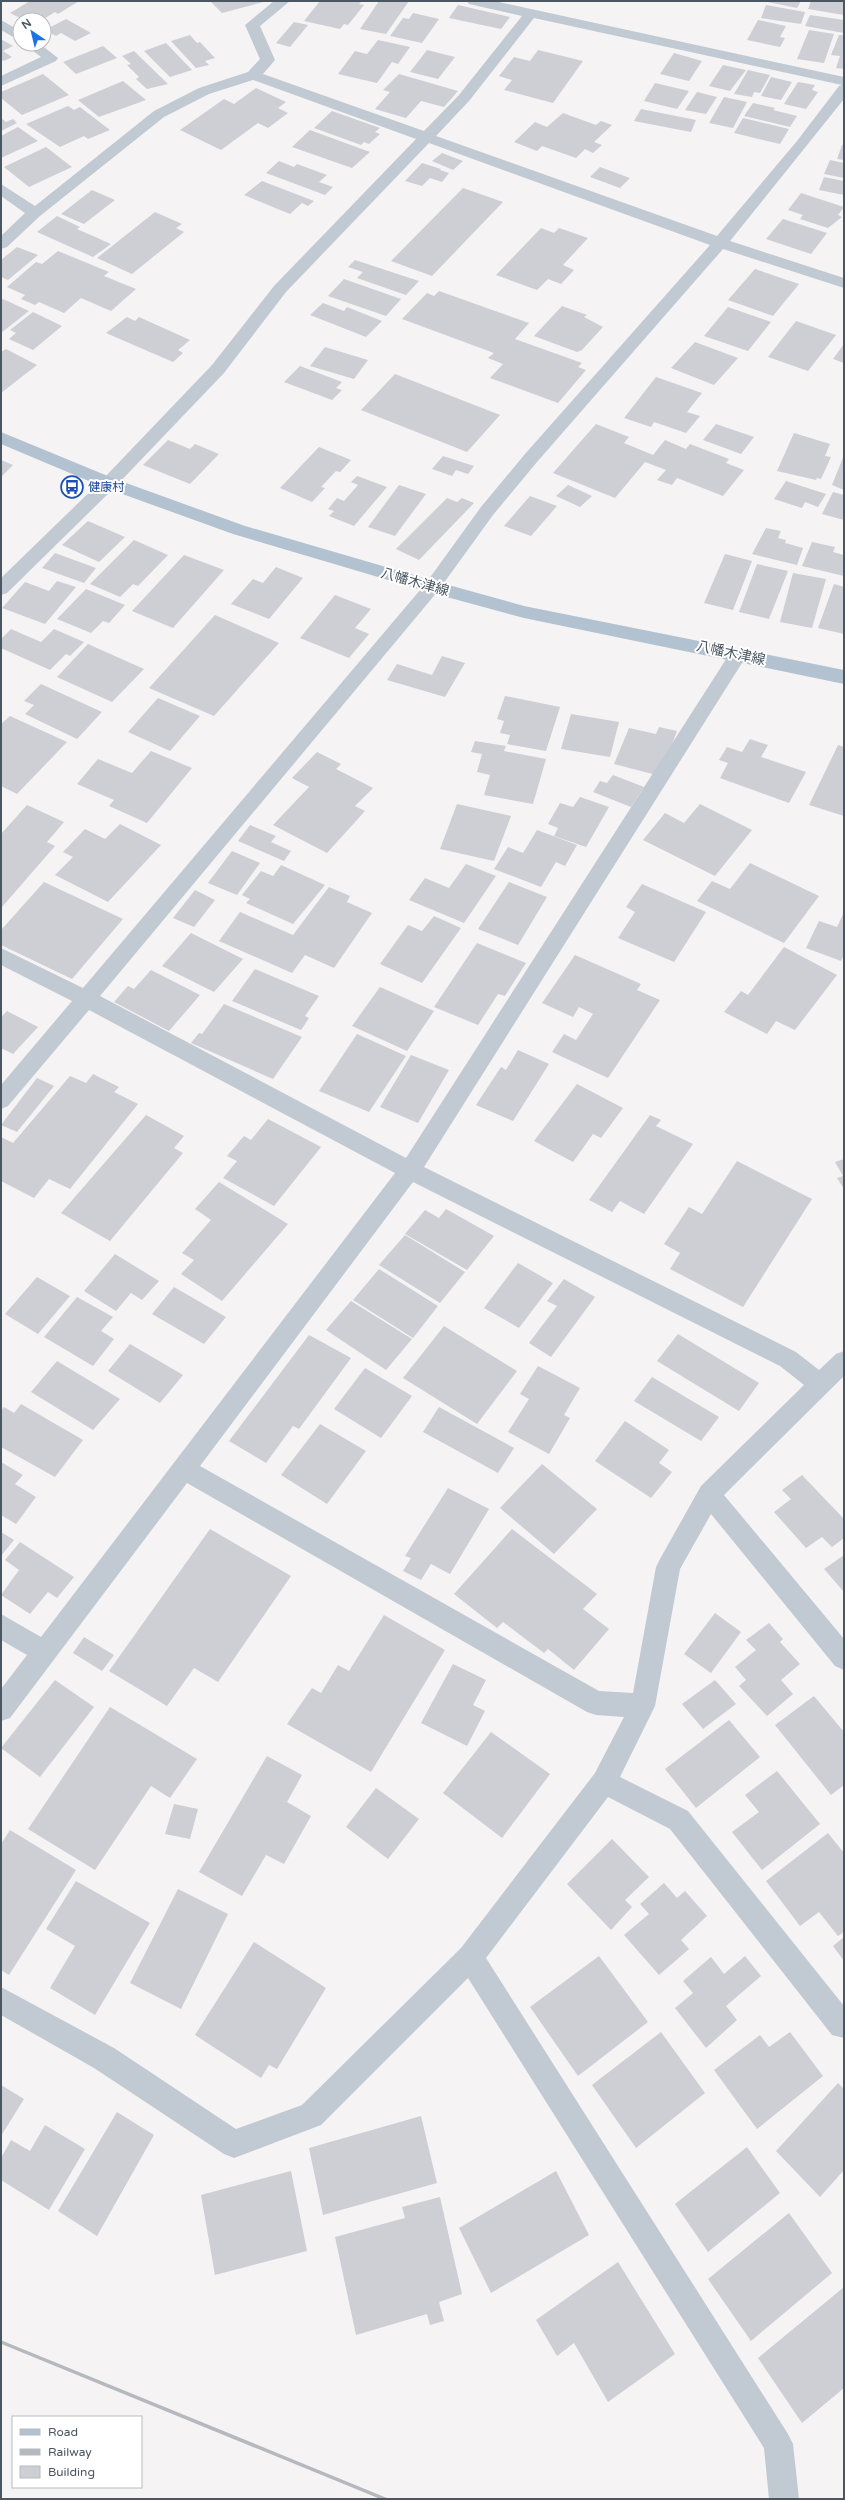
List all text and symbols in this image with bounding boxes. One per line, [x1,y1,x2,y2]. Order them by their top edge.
north arrow [12,12,52,52]
text: N [19,16,34,32]
bus stop icon: 健康村 [59,474,85,500]
place label: 健康村 [88,480,125,494]
street label: 八幡木津線 [379,564,451,600]
street label: 八幡木津線 [695,637,767,669]
legend [12,2416,142,2488]
text: Road [48,2425,78,2439]
text: Railway [48,2445,92,2459]
text: Building [48,2465,95,2479]

